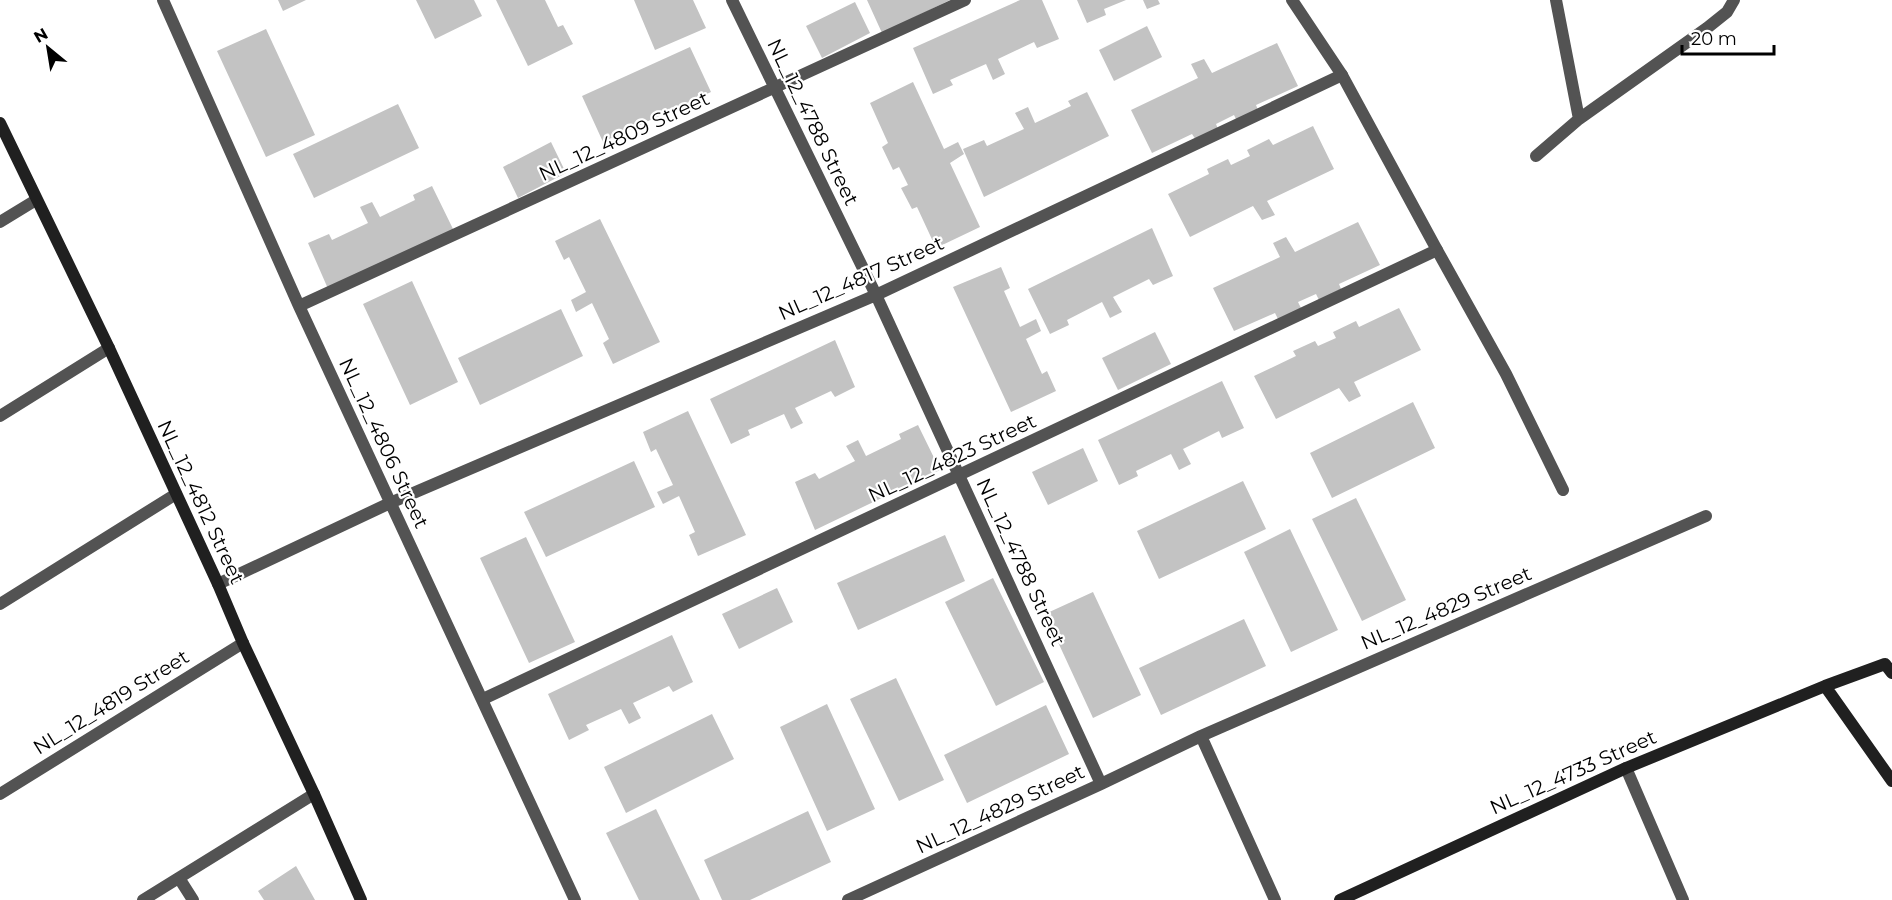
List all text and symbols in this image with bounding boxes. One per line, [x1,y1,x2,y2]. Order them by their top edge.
north arrow [18,18,78,78]
scale bar [1682,18,1774,56]
text: N [30,24,51,47]
text: 20 m [1691,28,1737,50]
street label: NL_12_4788 Street [762,35,864,209]
street label: NL_12_4809 Street [535,86,713,186]
street label: NL_12_4817 Street [775,231,947,325]
street label: NL_12_4806 Street [334,354,434,532]
street label: NL_12_4823 Street [864,409,1040,507]
street label: NL_12_4812 Street [152,416,250,588]
street label: NL_12_4788 Street [972,474,1070,650]
street label: NL_12_4829 Street [1357,561,1535,655]
street label: NL_12_4819 Street [29,644,193,760]
street label: NL_12_4733 Street [1486,724,1660,820]
street label: NL_12_4829 Street [912,759,1088,859]

